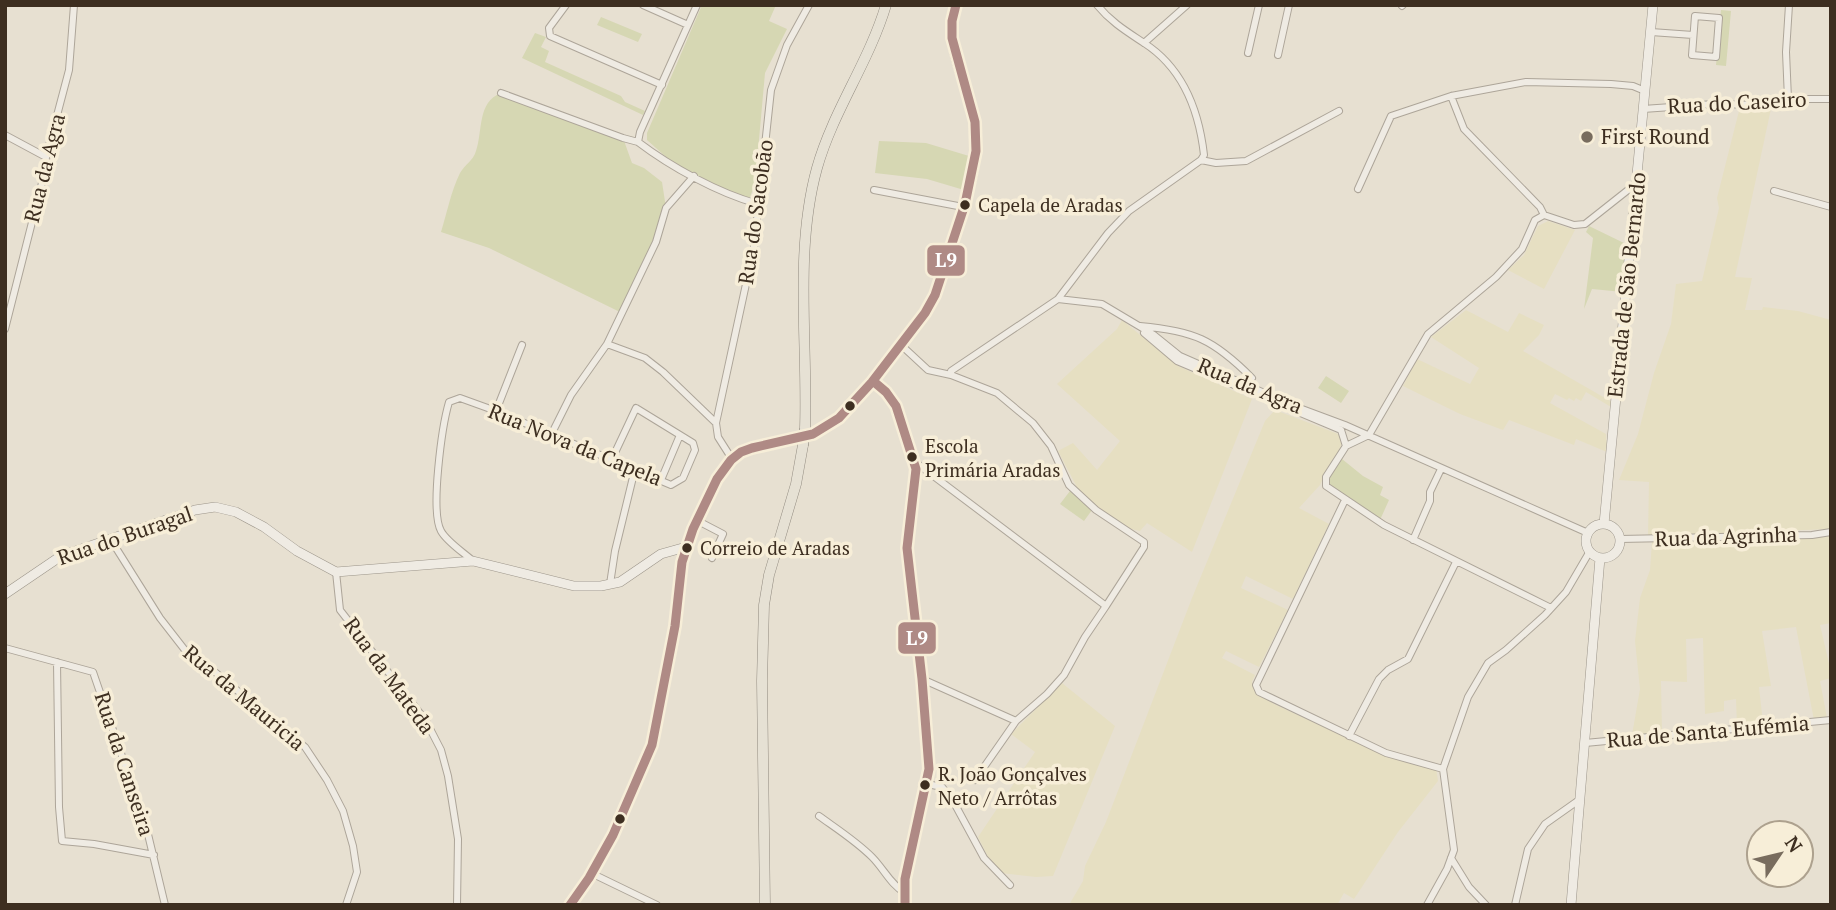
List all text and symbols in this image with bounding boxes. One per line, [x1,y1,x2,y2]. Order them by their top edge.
street label: Rua do Caseiro [1667,84,1807,120]
street label: Rua da Agra [17,110,71,225]
place label: First Round [1601,122,1710,150]
marker: First Round [1579,129,1595,145]
street label: Rua do Sacobão [731,138,779,286]
street label: Estrada de São Bernardo [1600,171,1652,399]
place label: Capela de Aradas [978,192,1123,217]
marker: Capela de Aradas [958,198,972,212]
line badge: L9 [926,244,966,277]
text: L9 [935,247,957,272]
street label: Rua da Agra [1194,350,1307,420]
street label: Rua Nova da Capela [484,396,667,492]
unlabelled marker [843,399,857,413]
place label: Escola Primária Aradas [925,433,1060,482]
marker: Escola Primária Aradas [905,450,919,464]
street label: Rua do Buragal [53,499,196,571]
street label: Rua da Agrinha [1654,520,1798,552]
place label: Correio de Aradas [700,535,850,560]
marker: Correio de Aradas [680,541,694,555]
street label: Rua da Mateda [338,611,442,740]
line badge: L9 [897,621,937,655]
text: L9 [906,625,928,650]
street label: Rua da Mauricia [178,638,312,757]
street label: Rua da Canseira [88,688,162,840]
street label: Rua de Santa Eufémia [1606,708,1811,754]
place label: R. João Gonçalves Neto / Arrôtas [938,761,1087,810]
marker: R. João Gonçalves Neto / Arrôtas [918,778,932,792]
unlabelled marker [613,812,627,826]
north arrow [1745,819,1815,889]
text: N [1780,831,1809,858]

